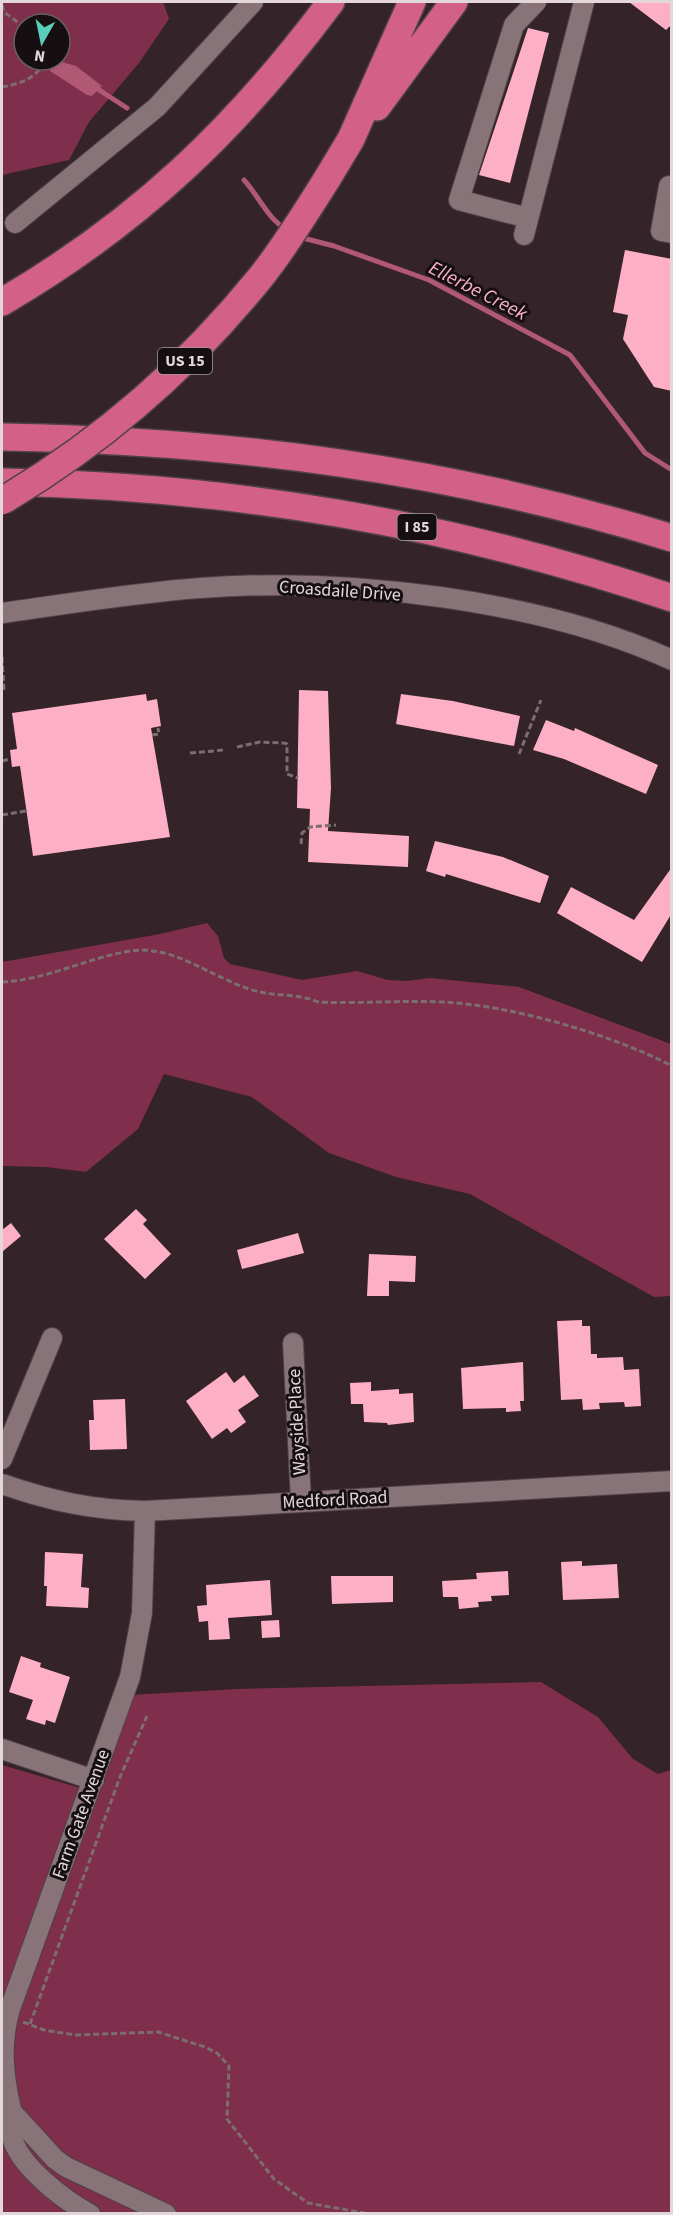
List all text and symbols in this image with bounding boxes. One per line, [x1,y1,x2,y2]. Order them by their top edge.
north arrow [12,12,72,72]
text: N [33,44,47,68]
water label: Ellerbe Creek [424,254,532,328]
road number: US 15 [158,348,212,374]
road number: I 85 [398,514,436,540]
street label: Croasdaile Drive [278,574,402,608]
street label: Wayside Place [282,1368,312,1476]
street label: Medford Road [282,1485,388,1515]
street label: Farm Gate Avenue [46,1746,116,1882]

